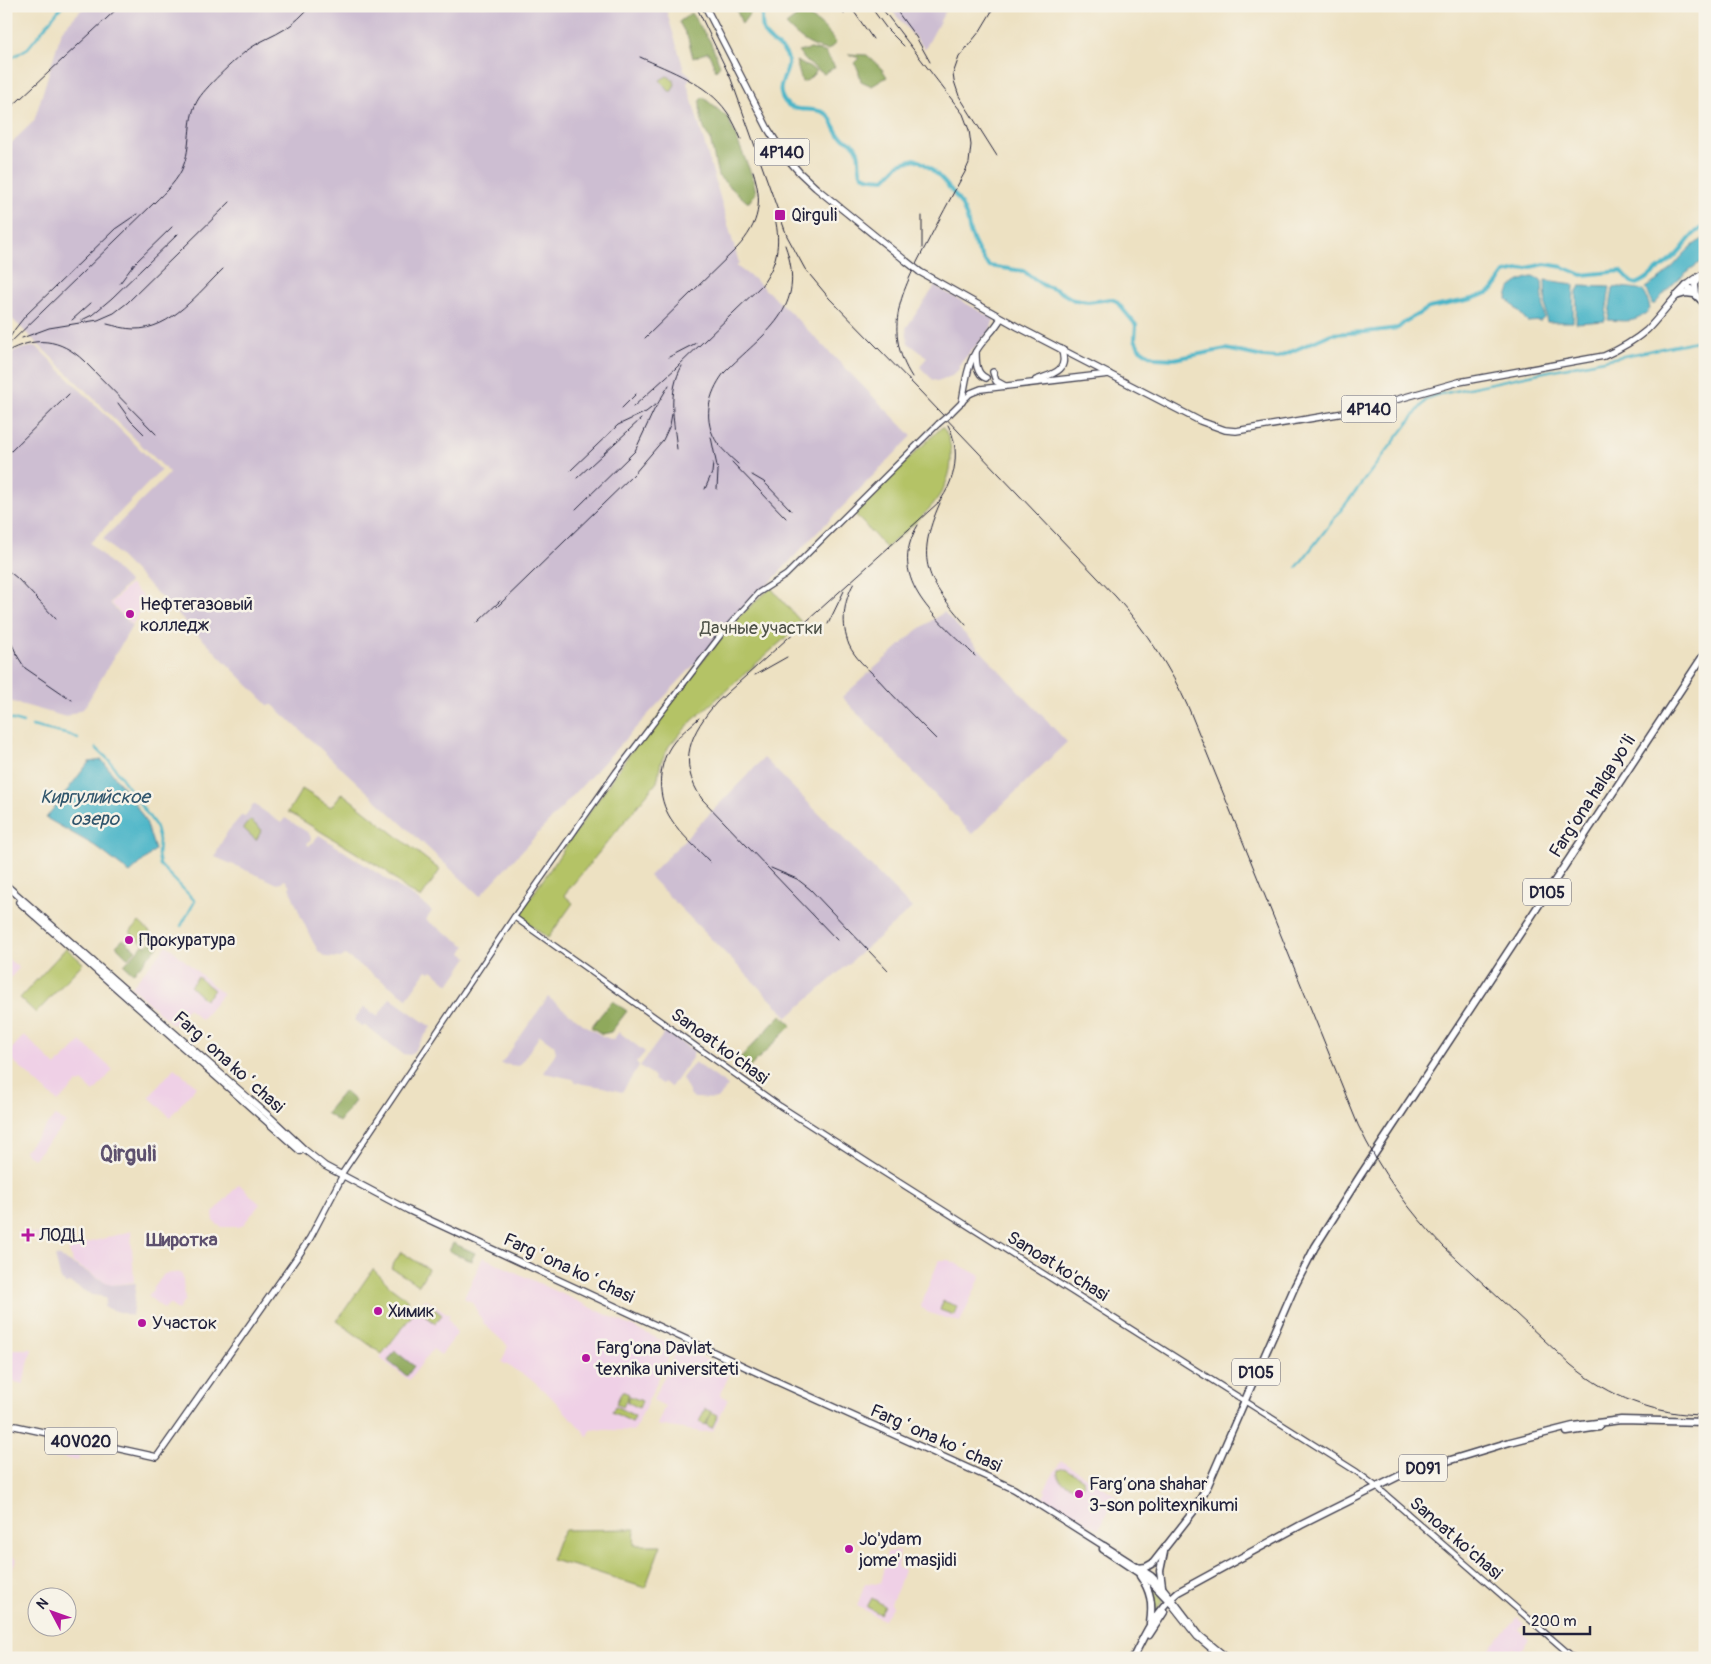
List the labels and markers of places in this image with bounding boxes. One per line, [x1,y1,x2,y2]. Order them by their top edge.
place label: Qirguli [791,204,837,227]
marker: Qirguli [773,208,787,222]
place label: Нефтегазовый колледж [140,593,253,637]
marker: Нефтегазовый колледж [124,608,136,620]
place label: Прокуратура [139,929,235,952]
marker: Прокуратура [123,934,135,946]
place label: ЛОДЦ [38,1224,85,1247]
marker: ЛОДЦ [21,1228,35,1242]
place label: Химик [388,1300,435,1323]
marker: Химик [372,1305,384,1317]
place label: Участок [152,1312,217,1335]
marker: Участок [136,1317,148,1329]
place label: Farg'ona Davlat texnika universiteti [595,1337,739,1381]
marker: Farg'ona Davlat texnika universiteti [580,1352,592,1364]
place label: Farg‘ona shahar 3-son politexnikumi [1089,1473,1238,1517]
marker: Farg‘ona shahar 3-son politexnikumi [1073,1488,1085,1500]
place label: Jo'ydam jome' masjidi [858,1528,956,1572]
marker: Jo'ydam jome' masjidi [843,1543,855,1555]

